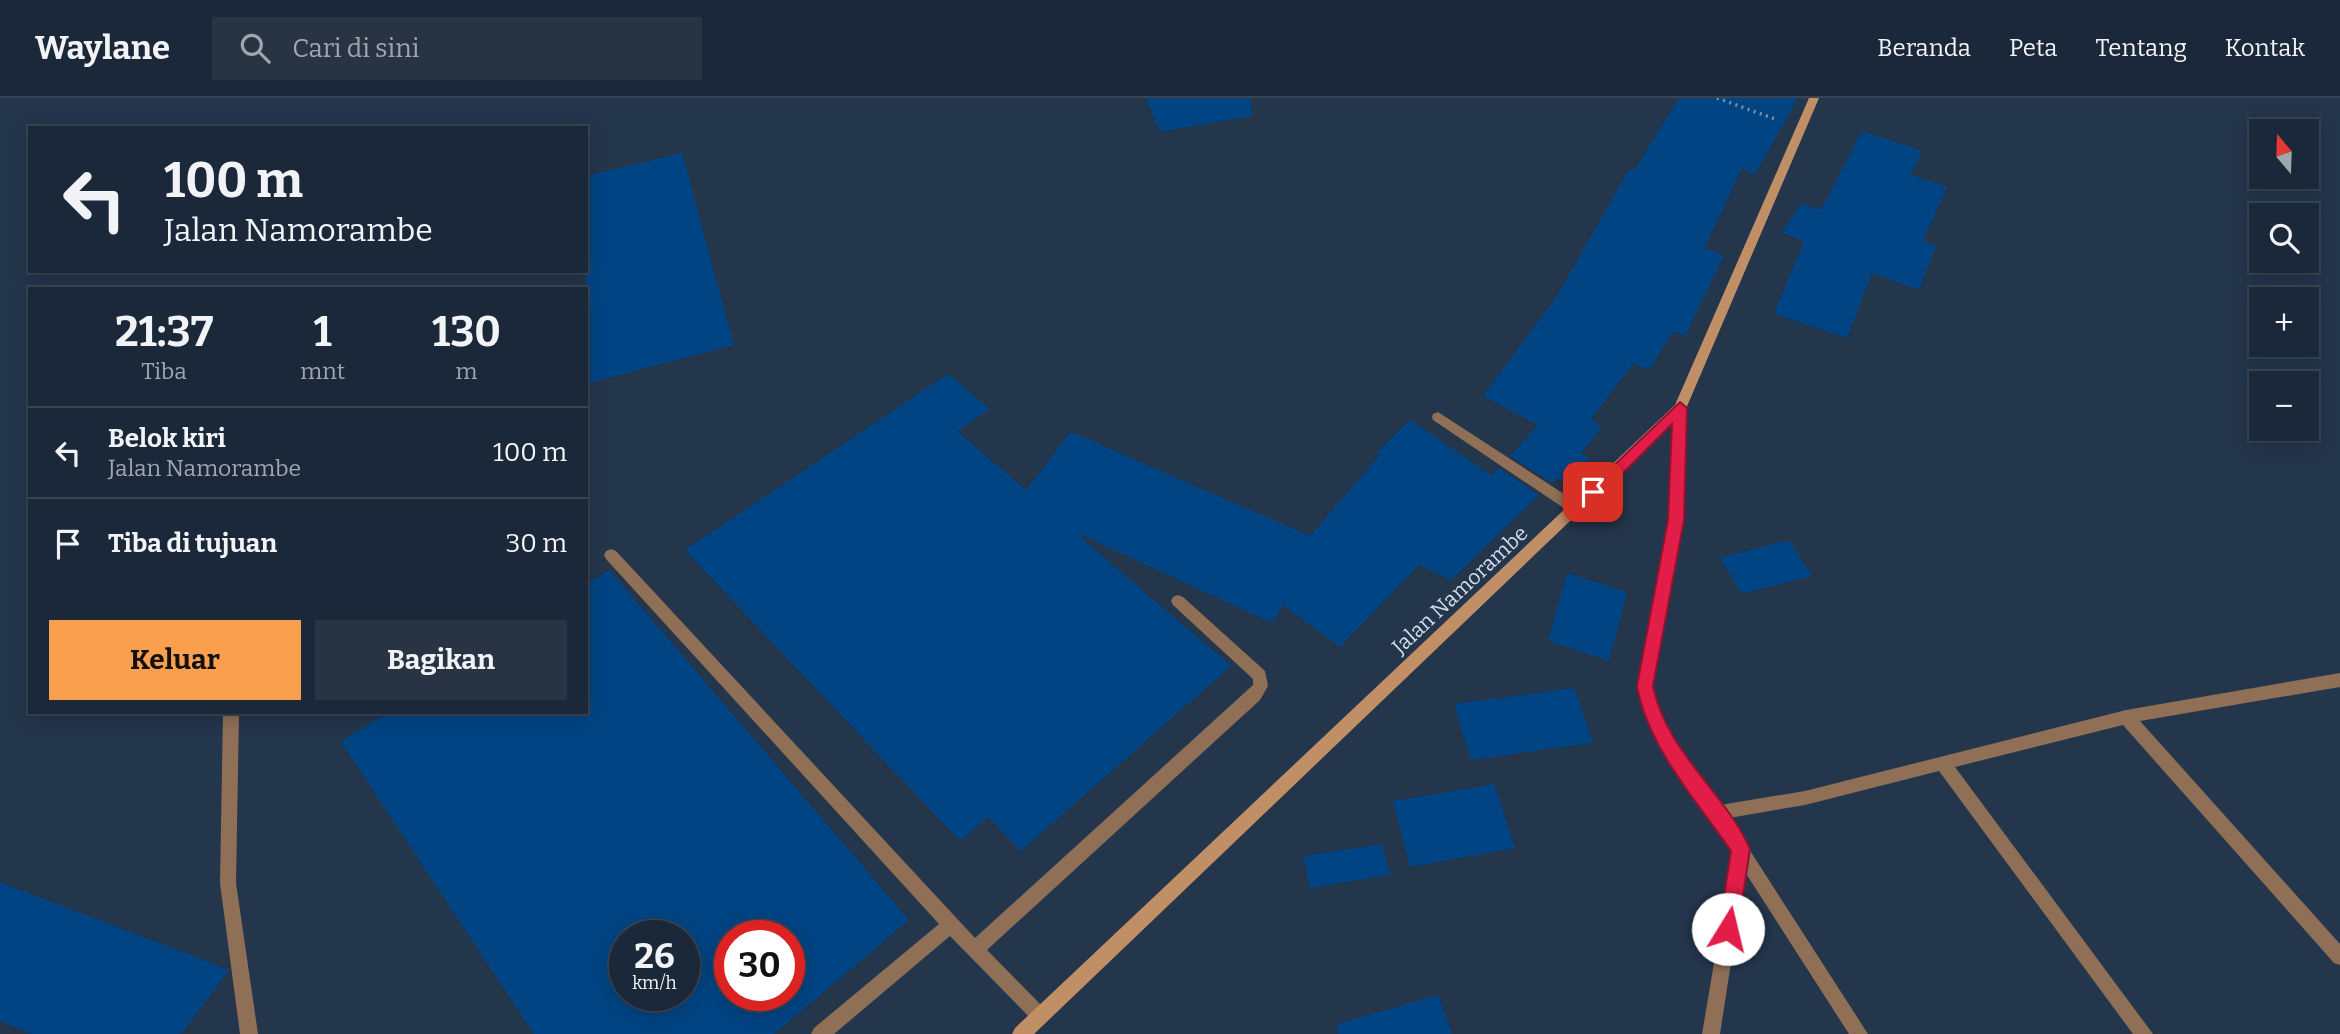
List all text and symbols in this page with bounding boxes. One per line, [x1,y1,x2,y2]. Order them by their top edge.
search box [212,17,702,80]
text: Waylane [35,28,170,68]
icon: search [236,29,274,67]
text: Cari di sini [292,33,420,64]
text: Beranda [1877,34,1971,62]
text: Peta [2009,34,2058,62]
text: Tentang [2096,34,2187,62]
text: Kontak [2225,34,2305,62]
north arrow [2249,119,2319,189]
map controls [2249,119,2319,441]
text: 100 m [164,151,303,210]
icon: left [49,154,140,245]
button: search [2249,203,2319,273]
text: Jalan Namorambe [164,211,433,249]
button: + [2249,287,2319,357]
text: 21:37 [115,307,213,357]
text: 1 [314,307,332,357]
text: 130 [432,307,501,357]
text: Tiba [141,357,187,385]
text: mnt [300,357,345,385]
text: m [456,357,478,385]
button: − [2249,371,2319,441]
text: Belok kiri [108,423,226,454]
icon: left [49,434,87,472]
text: 100 m [493,437,567,468]
text: Jalan Namorambe [108,454,301,482]
pin [1563,462,1623,522]
icon: arrive [1574,473,1612,511]
street label: Jalan Namorambe [1386,520,1533,660]
icon: arrive [49,525,87,563]
text: Tiba di tujuan [108,528,277,559]
text: 30 m [506,528,567,559]
button: Keluar [49,620,301,700]
button: Bagikan [315,620,567,700]
position arrow [1691,892,1765,966]
speed limit sign: 30 [714,920,805,1011]
text: 26 [634,935,675,977]
text: km/h [632,972,677,994]

